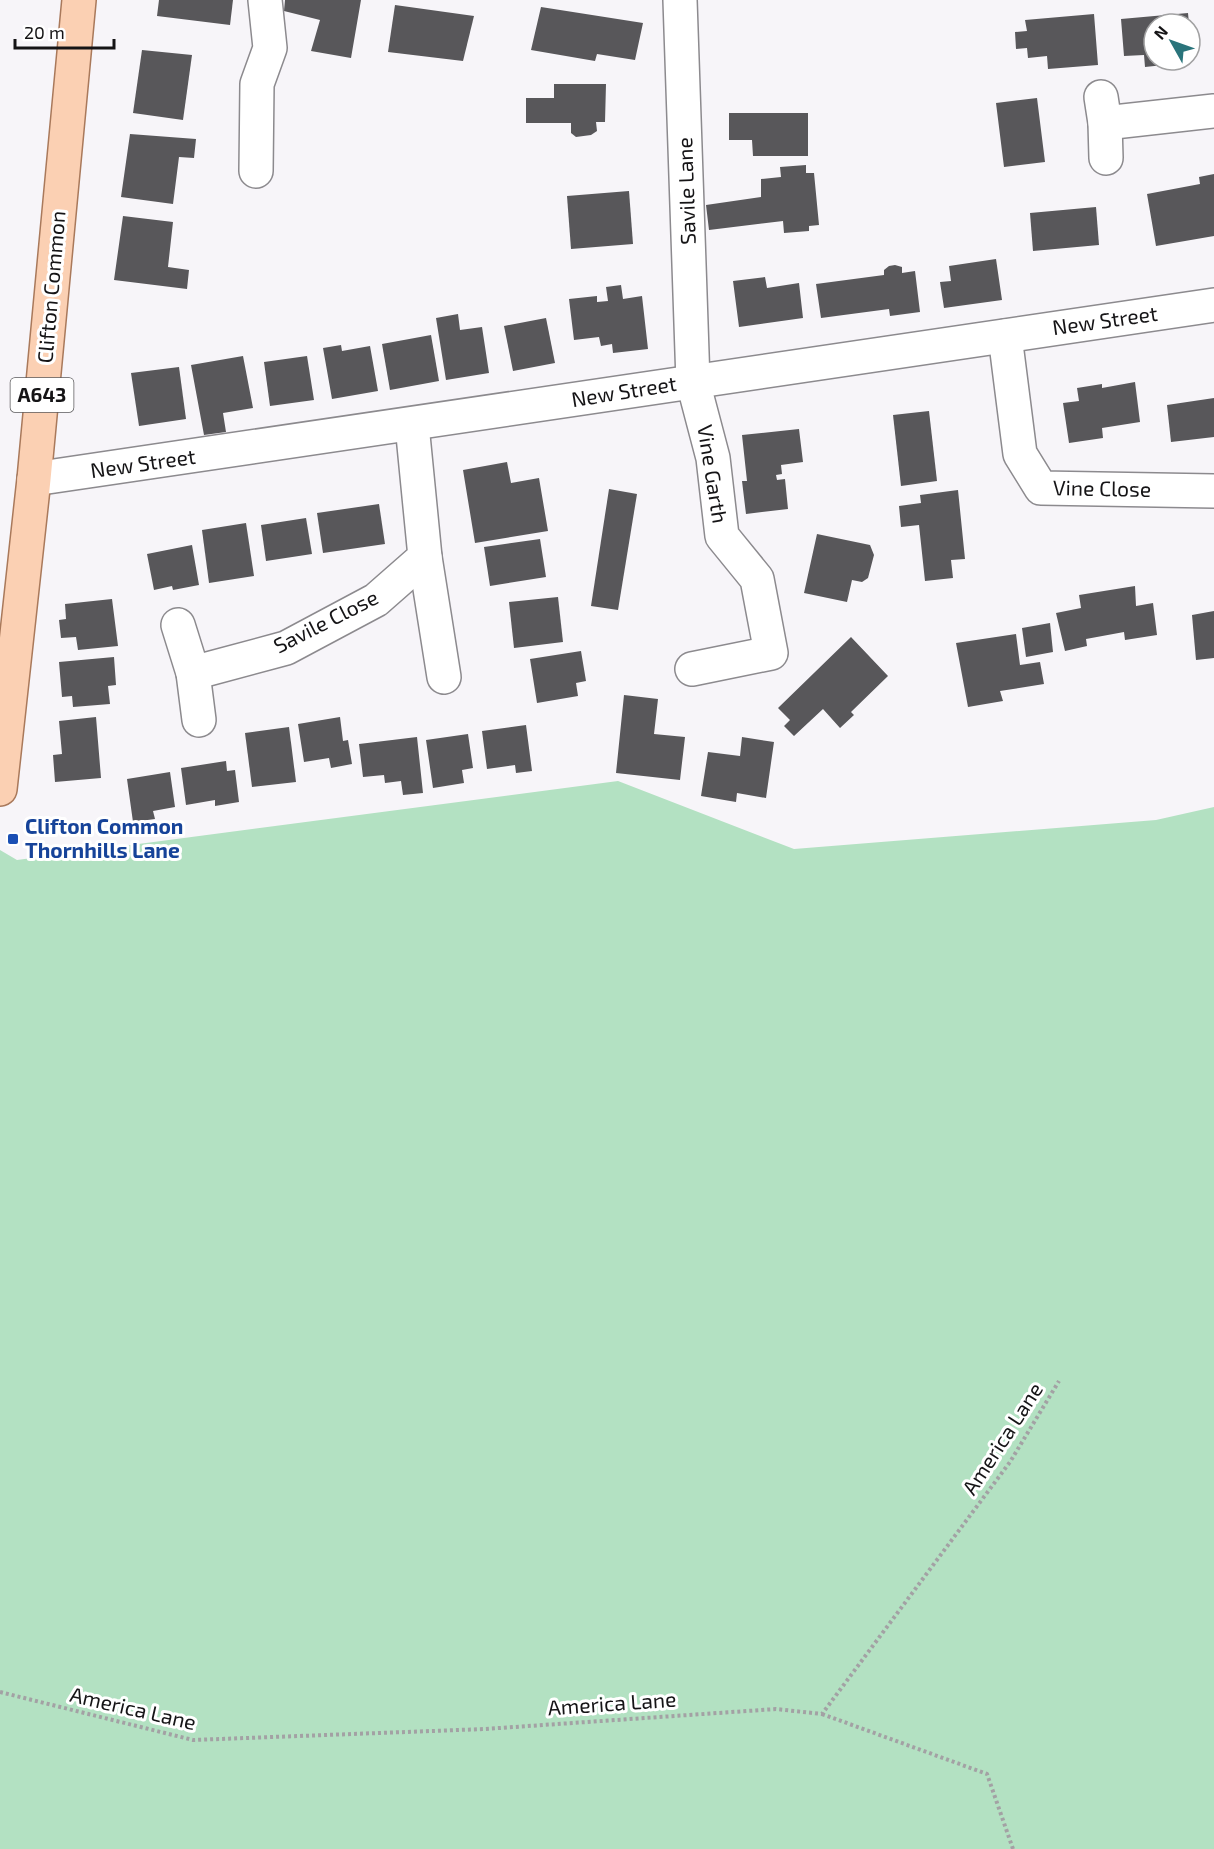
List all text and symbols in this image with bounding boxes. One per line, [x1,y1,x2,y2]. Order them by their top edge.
scale bar [15,12,114,50]
north arrow [1142,12,1202,72]
text: 20 m [24,21,65,43]
text: N [1149,22,1171,43]
street label: Savile Lane [671,137,700,245]
street label: Clifton Common [31,210,70,364]
street label: New Street [1051,300,1159,339]
street label: New Street [569,370,678,411]
road number: A643 [10,378,74,412]
street label: Vine Garth [693,423,734,525]
street label: New Street [89,443,197,482]
street label: Vine Close [1053,474,1151,501]
street label: Savile Close [269,584,382,658]
place label: Clifton Common Thornhills Lane [25,813,183,862]
marker: Clifton Common Thornhills Lane [6,832,20,846]
street label: America Lane [956,1377,1047,1499]
street label: America Lane [68,1681,199,1734]
street label: America Lane [547,1686,677,1719]

